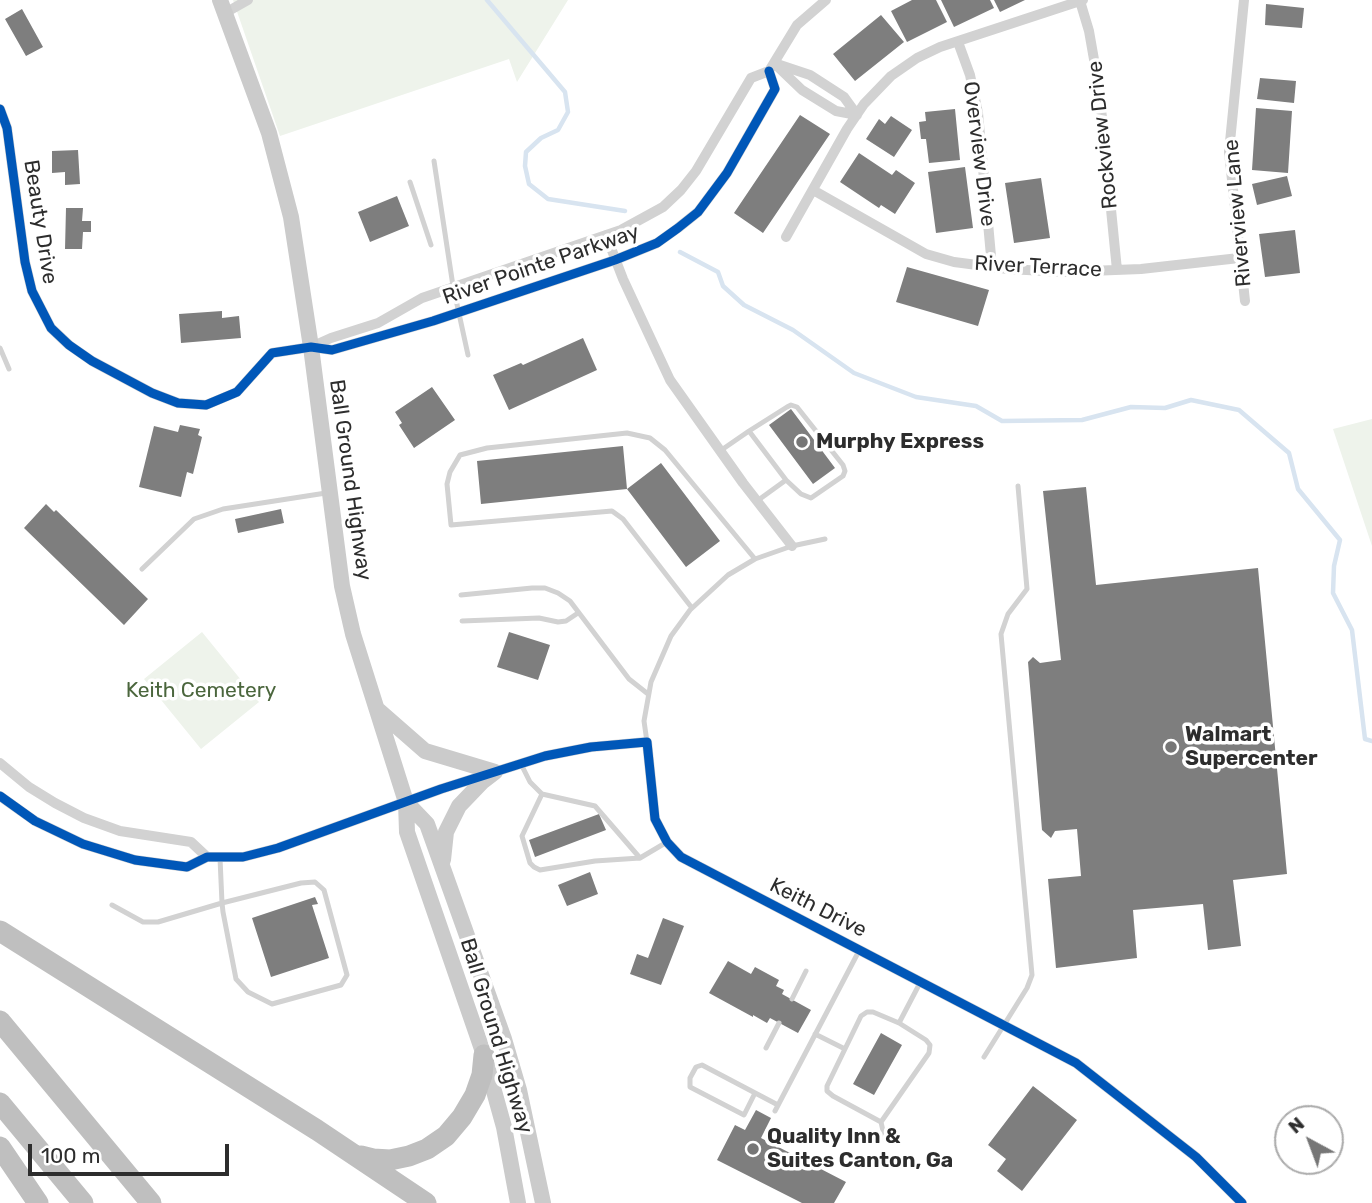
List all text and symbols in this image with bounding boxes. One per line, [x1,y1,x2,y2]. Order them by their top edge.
street label: Rockview Drive [1083,60,1123,210]
street label: Overview Drive [958,80,1000,228]
street label: Riverview Lane [1219,138,1257,288]
street label: Beauty Drive [18,158,62,286]
street label: River Pointe Parkway [439,220,643,310]
street label: River Terrace [974,251,1102,283]
street label: Ball Ground Highway [323,378,377,582]
place label: Murphy Express [816,429,984,455]
marker: Murphy Express [794,434,810,450]
park label: Keith Cemetery [126,678,276,704]
place label: Walmart Supercenter [1185,722,1318,772]
marker: Walmart Supercenter [1163,739,1179,755]
street label: Keith Drive [765,873,871,943]
street label: Ball Ground Highway [454,935,538,1137]
north arrow [1274,1105,1344,1175]
text: N [1283,1112,1309,1138]
place label: Quality Inn & Suites Canton, Ga [767,1124,953,1174]
scale bar [32,1130,233,1174]
marker: Quality Inn & Suites Canton, Ga [745,1141,761,1157]
text: 100 m [41,1143,100,1168]

